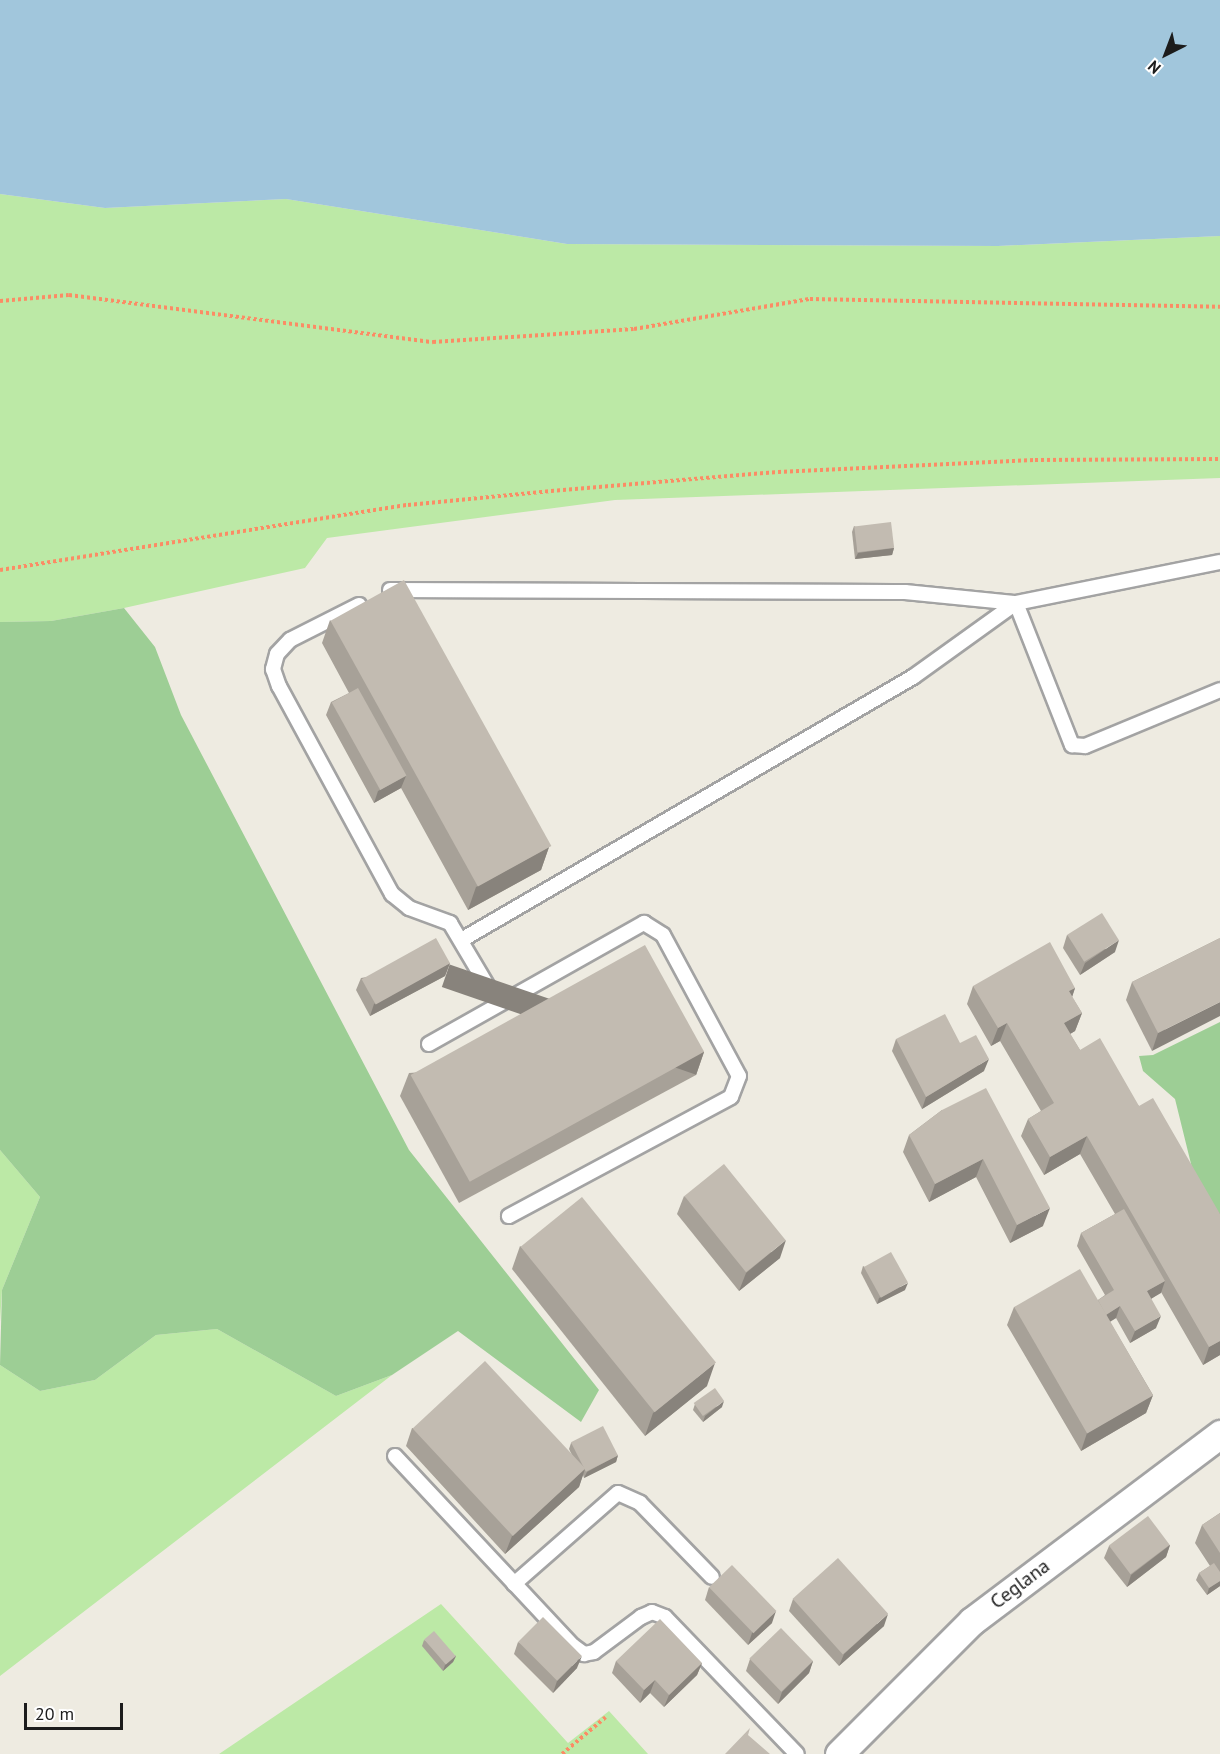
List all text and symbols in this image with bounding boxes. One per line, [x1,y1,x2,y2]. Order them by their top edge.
north arrow [1136,24,1196,84]
text: N [1143,56,1165,78]
street label: Ceglana [986,1554,1054,1614]
scale bar [27,1691,126,1729]
text: 20 m [35,1702,74,1725]

